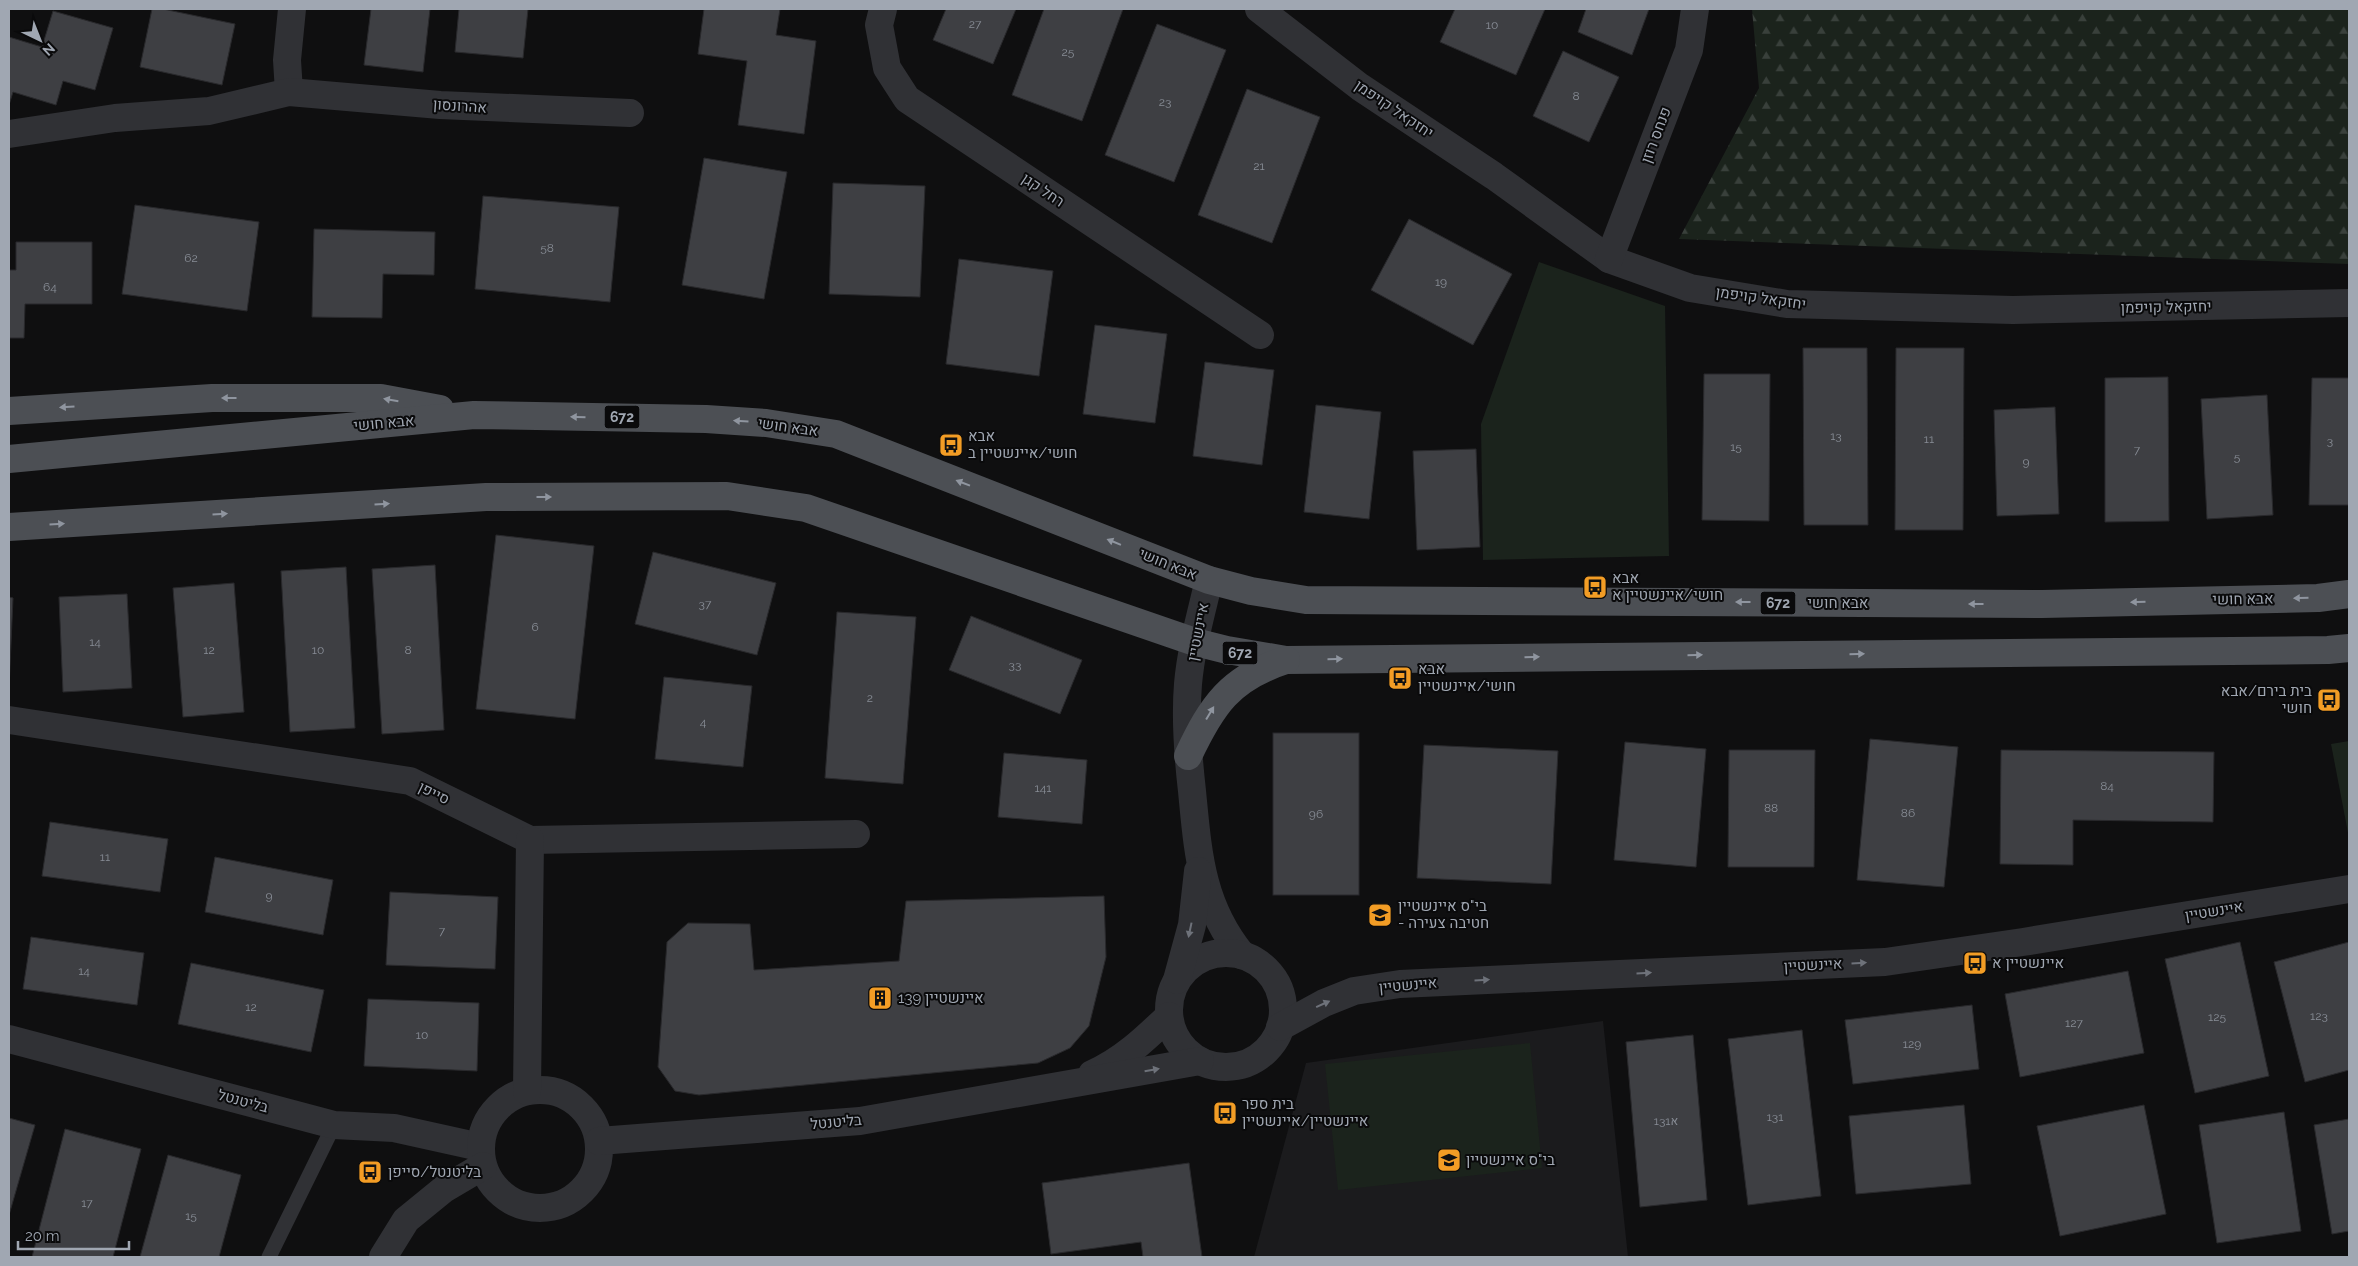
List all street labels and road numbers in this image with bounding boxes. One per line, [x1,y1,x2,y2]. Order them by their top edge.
street label: יחזקאל קויפמן [1351,76,1437,142]
street label: אהרונסון [432,95,488,117]
street label: פנחס רוזן [1637,104,1675,166]
street label: רחל קגן [1018,169,1068,211]
street label: יחזקאל קויפמן [1715,283,1807,313]
street label: יחזקאל קויפמן [2120,297,2212,317]
road number: 672 [604,406,640,428]
street label: אבא חושי [353,411,415,435]
street label: אבא חושי [757,414,819,440]
street label: אבא חושי [1136,544,1200,584]
street label: אבא חושי [2212,589,2274,609]
road number: 672 [1760,592,1796,614]
street label: אבא חושי [1808,594,1868,612]
street label: איינשטיין [1184,602,1212,662]
road number: 672 [1222,641,1258,664]
street label: סייפן [416,778,452,808]
street label: איינשטיין [2184,898,2244,924]
street label: איינשטיין [1783,954,1843,976]
street label: איינשטיין [1378,973,1438,997]
street label: בליטנטל [216,1086,270,1116]
street label: בליטנטל [809,1111,863,1133]

